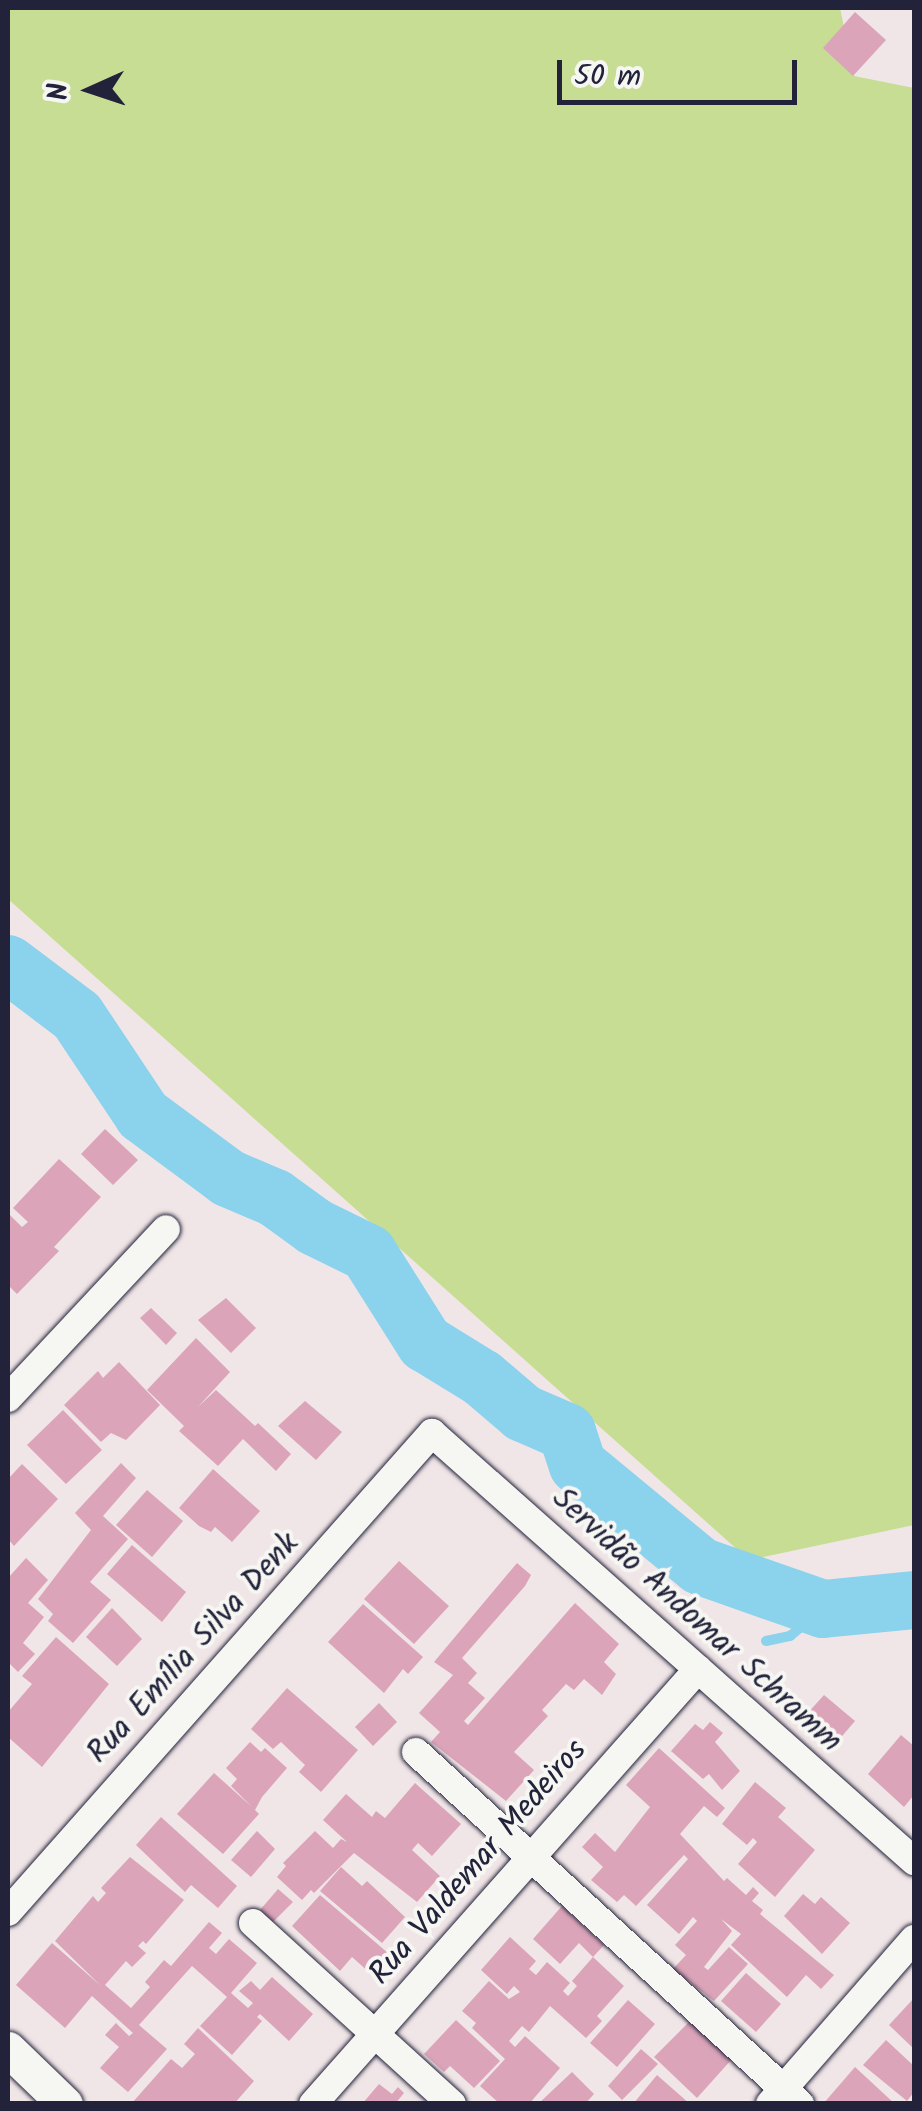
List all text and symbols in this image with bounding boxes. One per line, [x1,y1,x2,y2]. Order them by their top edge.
north arrow [40,40,140,140]
scale bar [562,40,802,102]
text: 50 m [574,53,641,101]
text: N [37,82,82,102]
street label: Servidão Andomar Schramm [543,1480,849,1762]
street label: Rua Emília Silva Denk [80,1525,308,1773]
street label: Rua Valdemar Medeiros [362,1733,596,1993]

